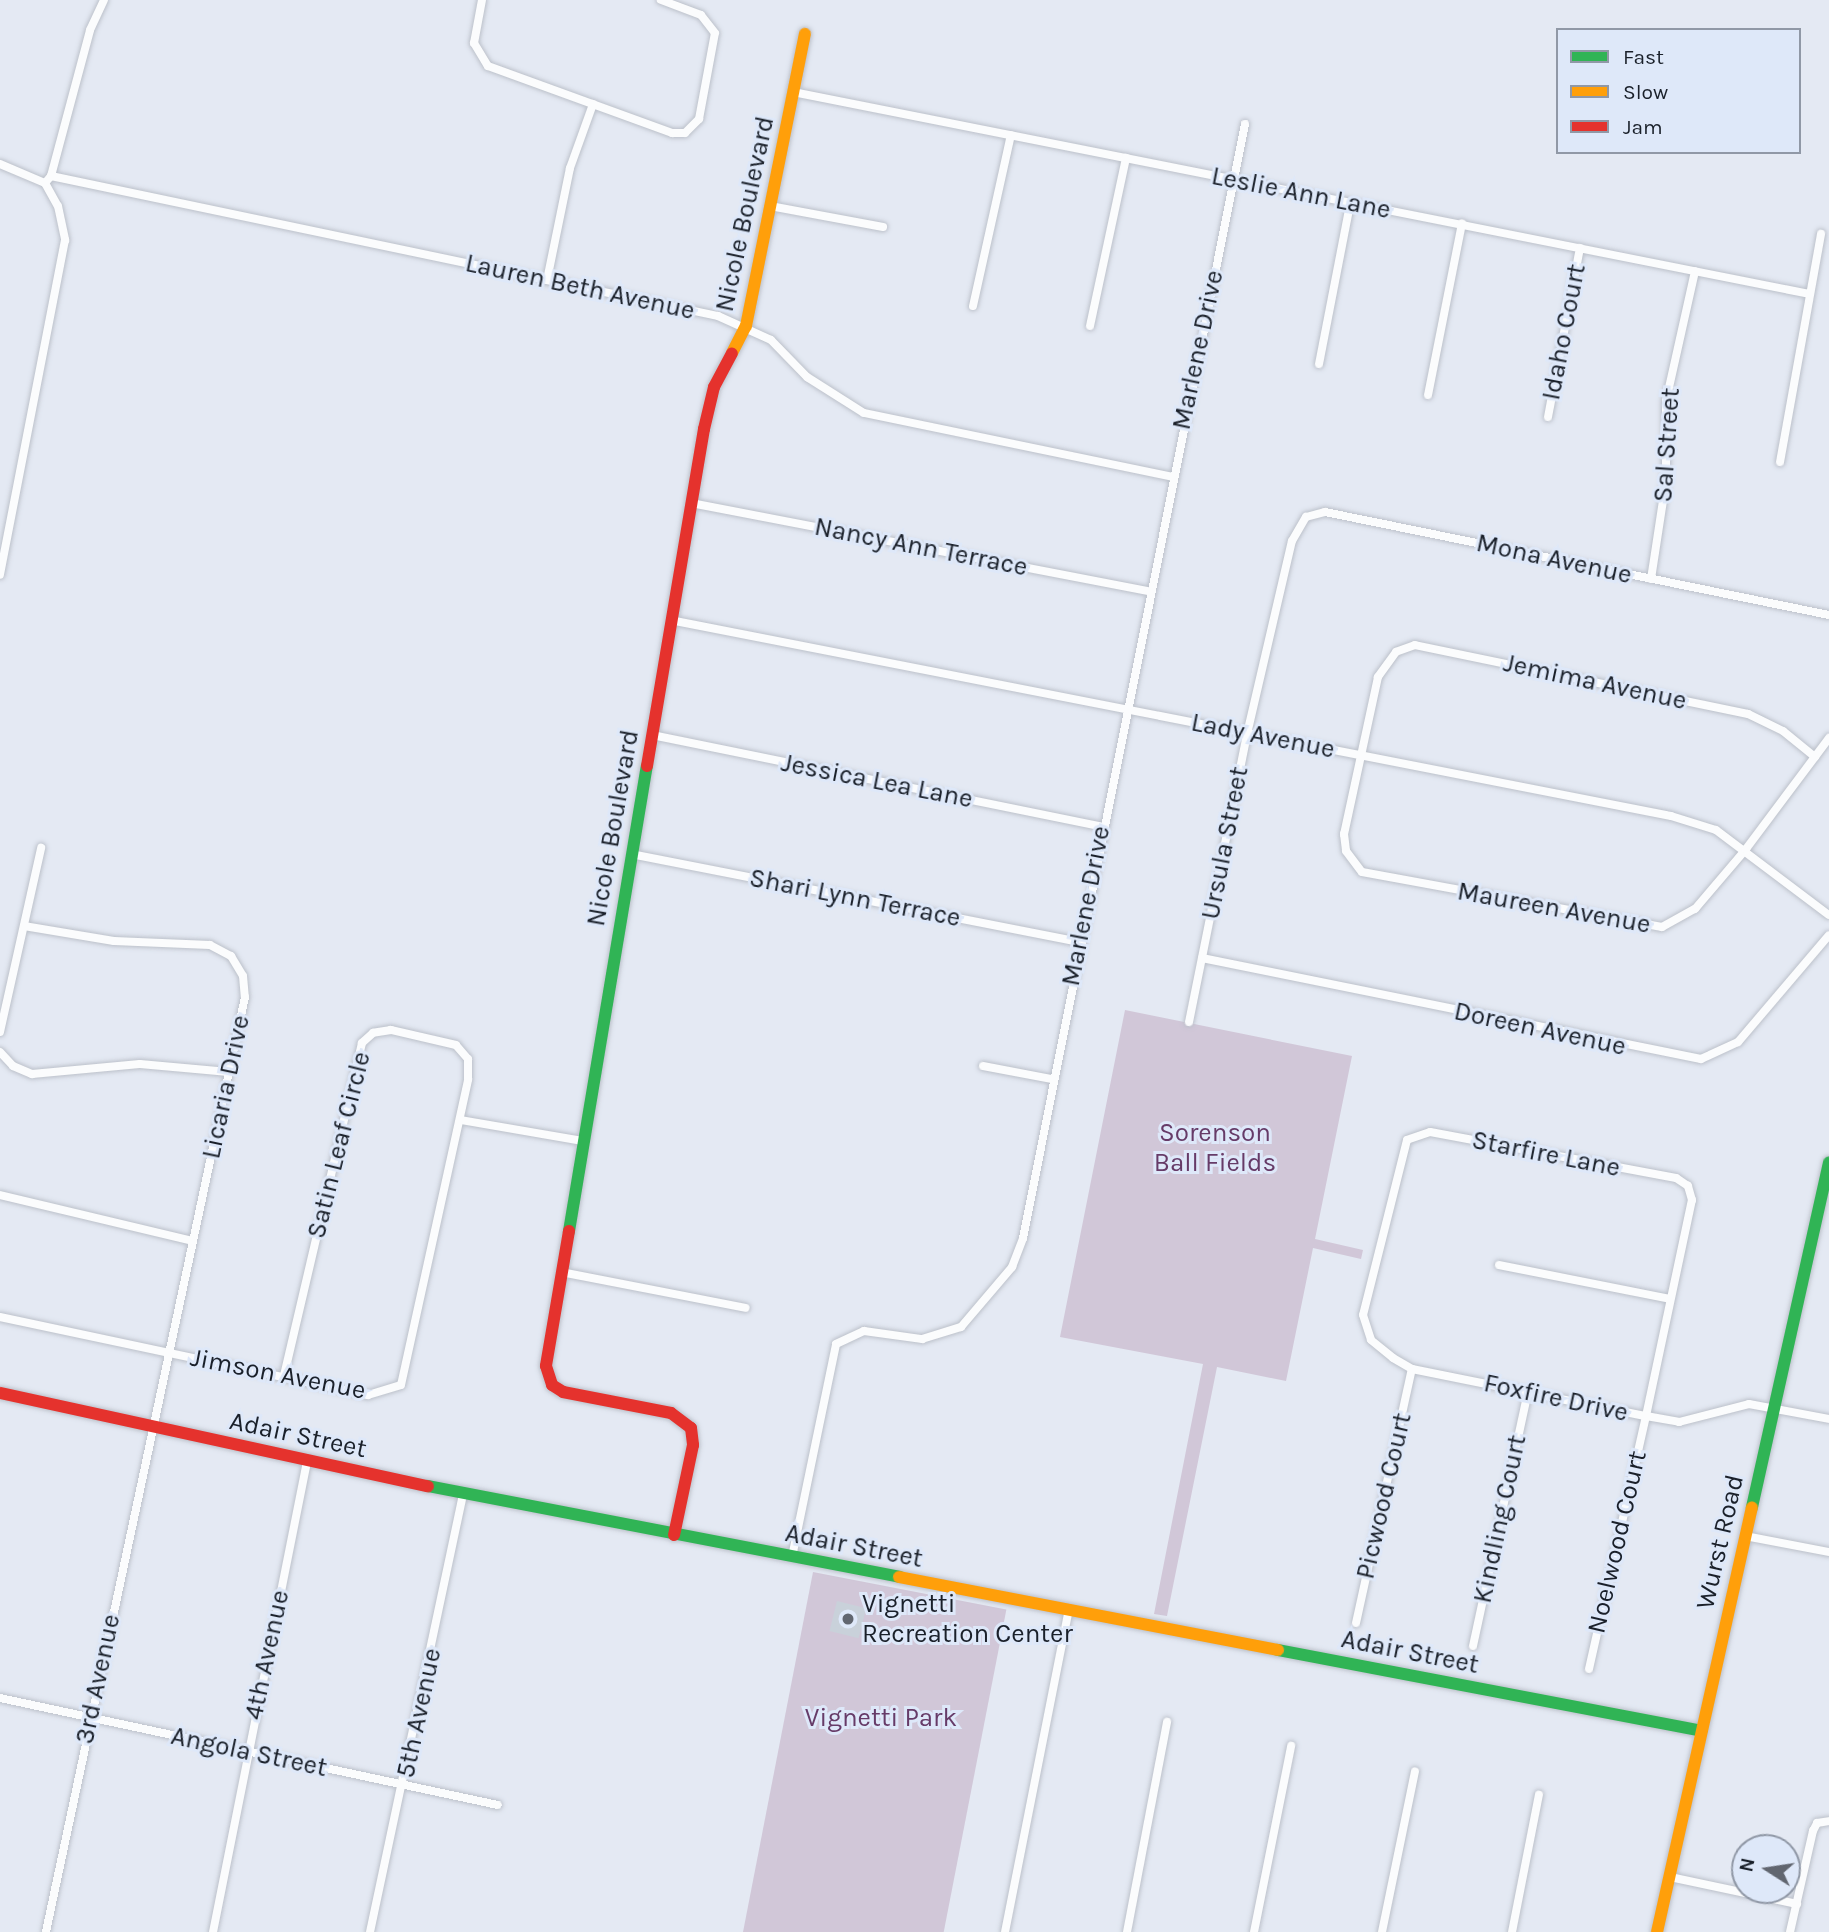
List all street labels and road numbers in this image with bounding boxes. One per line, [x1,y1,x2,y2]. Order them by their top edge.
street label: Nicole Boulevard [709,113,781,315]
street label: Leslie Ann Lane [1209,160,1393,226]
street label: Lauren Beth Avenue [463,247,697,327]
street label: Idaho Court [1536,261,1592,403]
street label: Marlene Drive [1166,267,1230,433]
street label: Sal Street [1647,387,1687,503]
street label: Nancy Ann Terrace [812,511,1030,583]
street label: Mona Avenue [1473,527,1635,591]
street label: Jemima Avenue [1501,647,1689,717]
street label: Lady Avenue [1189,707,1337,765]
street label: Nicole Boulevard [580,727,646,929]
street label: Jessica Lea Lane [779,747,975,815]
street label: Ursula Street [1195,764,1255,922]
street label: Marlene Drive [1055,823,1117,989]
street label: Shari Lynn Terrace [747,862,963,934]
street label: Maureen Avenue [1455,876,1653,940]
street label: Doreen Avenue [1451,996,1629,1062]
street label: Licaria Drive [196,1012,256,1162]
street label: Satin Leaf Circle [301,1048,377,1242]
street label: Starfire Lane [1469,1124,1623,1184]
street label: Jimson Avenue [188,1342,368,1406]
street label: Foxfire Drive [1481,1367,1631,1429]
street label: Adair Street [227,1405,369,1465]
street label: Picwood Court [1350,1410,1418,1582]
street label: Kindling Court [1467,1432,1533,1606]
street label: Noelwood Court [1581,1448,1653,1636]
street label: Wurst Road [1689,1472,1751,1612]
street label: Adair Street [783,1517,925,1575]
street label: 4th Avenue [238,1587,296,1723]
street label: 3rd Avenue [69,1611,127,1747]
street label: Adair Street [1339,1623,1481,1681]
street label: 5th Avenue [390,1645,448,1781]
street label: Angola Street [168,1720,330,1784]

